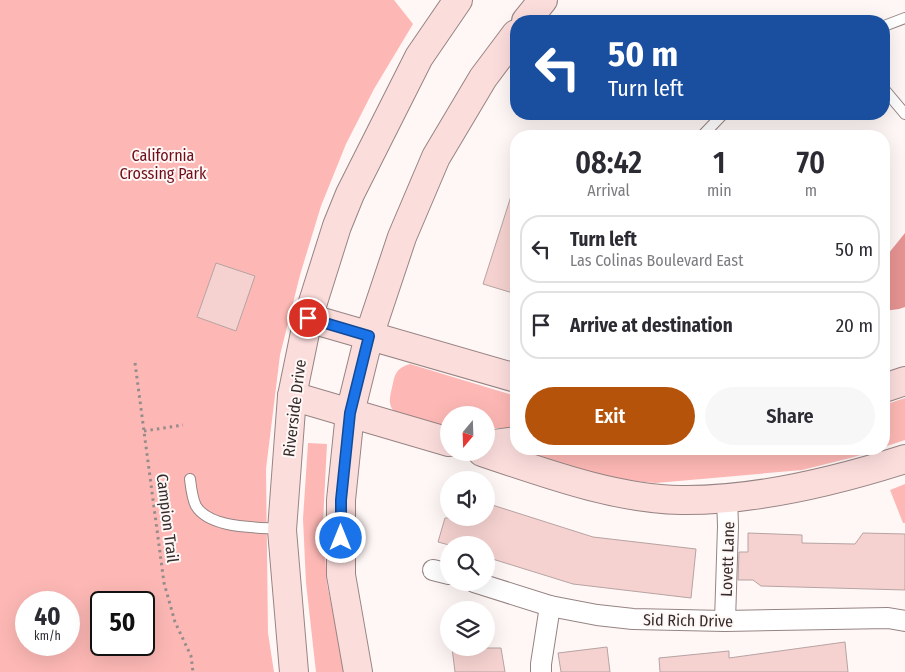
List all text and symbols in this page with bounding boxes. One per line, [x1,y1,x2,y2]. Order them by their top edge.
text: 50 m [608,33,678,75]
icon: left [525,35,590,100]
text: Turn left [608,75,684,102]
text: 08:42 [575,145,642,181]
text: 1 [713,145,726,181]
text: 70 [797,145,825,181]
park label: California Crossing Park [119,146,207,183]
text: Arrival [587,181,630,200]
text: min [707,181,732,200]
text: m [805,181,817,200]
text: Turn left [570,228,637,251]
icon: left [527,235,555,263]
text: 50 m [835,238,873,261]
text: Las Colinas Boulevard East [570,251,743,270]
pin [287,297,329,339]
icon: arrive [294,304,322,332]
icon: arrive [527,311,555,339]
text: Arrive at destination [570,314,733,337]
text: 20 m [836,314,873,337]
street label: Riverside Drive [279,358,310,458]
button: Exit [525,387,695,445]
button: Share [705,387,875,445]
north arrow [440,406,495,461]
map controls [440,406,495,656]
button: sound [440,471,495,526]
street label: Campion Trail [153,473,182,564]
position arrow [314,511,366,563]
street label: Lovett Lane [717,521,738,597]
button: search [440,536,495,591]
speed limit sign: 50 [90,591,155,656]
button: layers [440,601,495,656]
text: 40 [34,602,61,632]
street label: Sid Rich Drive [643,610,733,631]
text: km/h [34,629,61,643]

